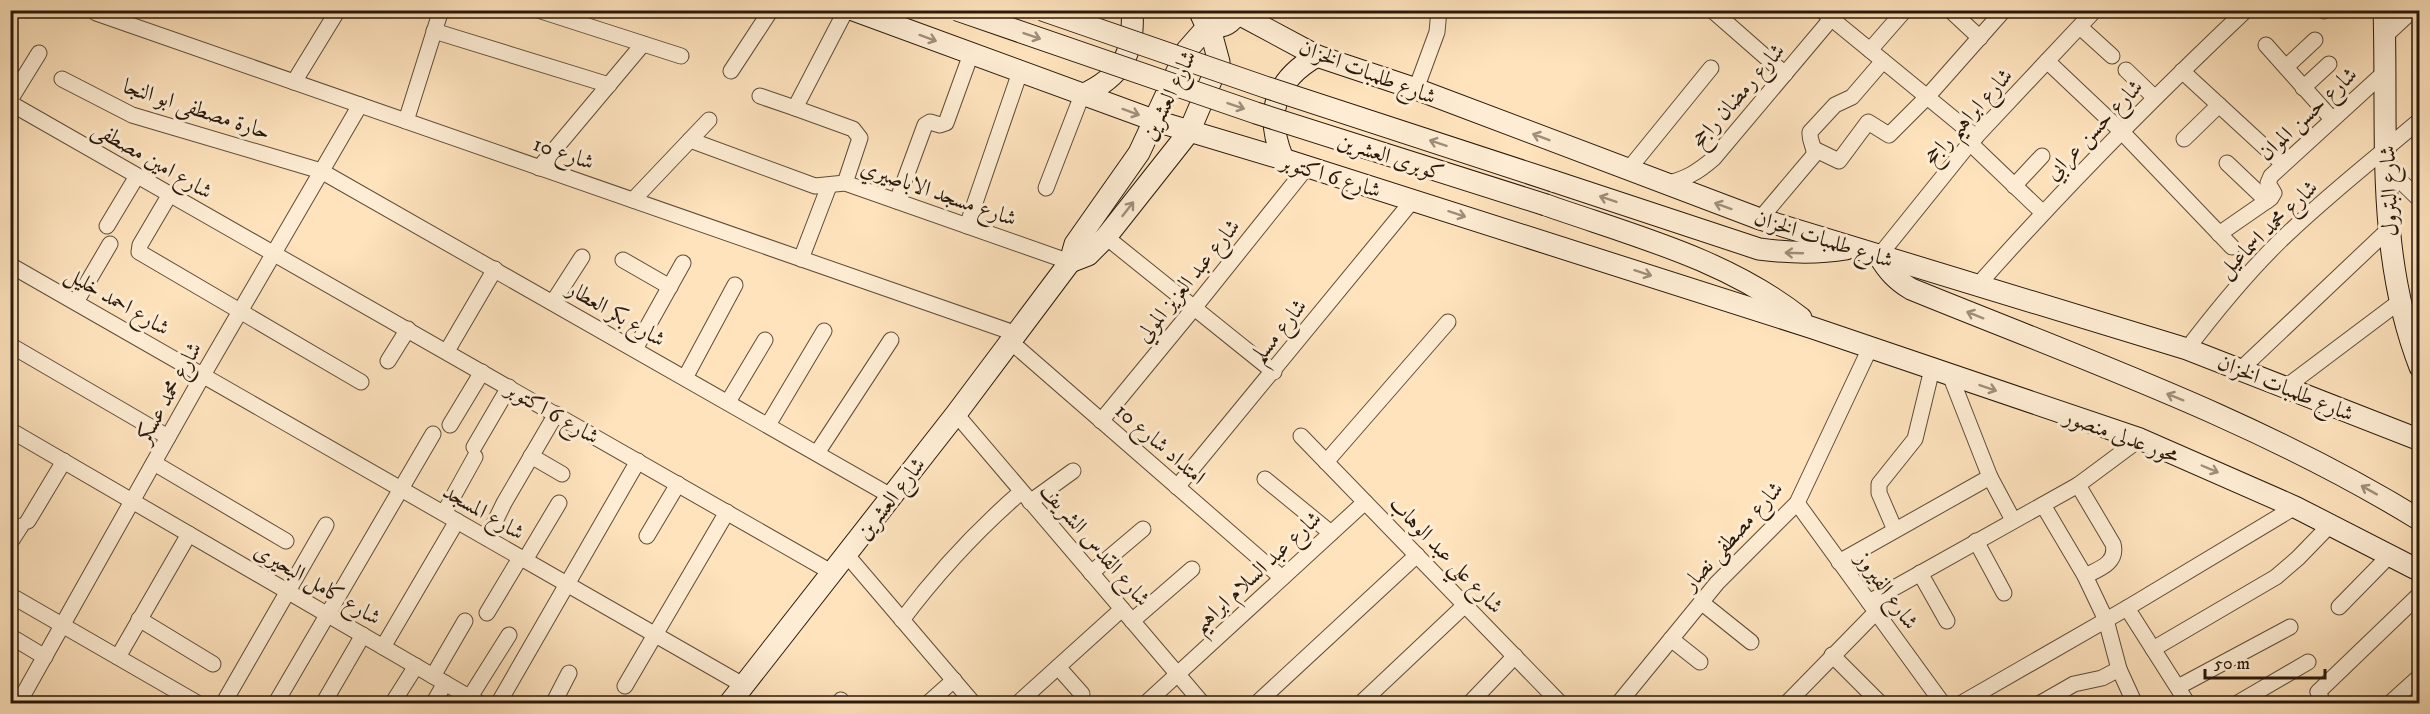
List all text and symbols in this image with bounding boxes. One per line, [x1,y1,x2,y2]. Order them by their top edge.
one-way arrow [1022,32,1041,43]
one-way arrow [918,33,937,44]
street label: شارع طلمبات الخزان [1294,34,1440,115]
street label: شارع رمضان راجح [1685,38,1795,157]
street label: شارع العشرين [1136,46,1206,147]
street label: شارع حسن الموان [2253,61,2366,170]
street label: شارع ابراهيم راجح [1917,63,2024,176]
street label: حارة مصطفى ابو النجا [119,73,274,148]
street label: شارع حسن عرابي [2039,74,2152,189]
one-way arrow [1226,102,1245,113]
one-way arrow [1121,108,1140,119]
street label: شارع امين مصطفى [85,115,217,209]
street label: كوبرى العشرين [1334,128,1447,187]
street label: شارع 10 [528,130,598,180]
one-way arrow [1532,131,1551,142]
one-way arrow [1429,137,1448,148]
street label: شارع البترول [2374,145,2409,237]
street label: شارع 6 اكتوبر [1274,148,1384,208]
street label: شارع مسجد الاباصيري [856,154,1020,237]
street label: شارع محمد اسماعيل [2212,174,2327,287]
one-way arrow [1599,193,1618,204]
one-way arrow [1714,199,1733,210]
one-way arrow [1121,202,1134,218]
street label: شارع طلمبات الخزان [1749,204,1897,278]
one-way arrow [1447,210,1466,221]
street label: شارع عبد العزيز المولي [1130,214,1249,351]
one-way arrow [1785,247,1805,258]
street label: شارع احمد خليل [58,261,174,345]
one-way arrow [1633,269,1652,280]
street label: شارع بكر العطار [559,274,670,357]
street label: شارع مسلم [1245,293,1319,373]
one-way arrow [1966,309,1984,320]
street label: شارع محمد عسكر [129,337,212,452]
street label: شارع طلمبات الخزان [2212,349,2358,432]
street label: شارع 6 اكتوبر [497,375,604,454]
one-way arrow [1978,383,1997,394]
one-way arrow [2166,391,2184,402]
street label: امتداد شارع 10 [1107,397,1211,494]
street label: محور عدلى منصور [2059,403,2183,470]
street label: شارع العشرين [851,452,935,548]
one-way arrow [2200,464,2219,475]
street label: شارع مصطفى نصار [1676,476,1792,600]
street label: شارع المسجد [435,478,529,550]
street label: شارع القدس الشريف [1031,478,1156,615]
one-way arrow [2361,484,2379,495]
street label: شارع علي عبد الوهاب [1378,491,1509,624]
street label: شارع عبد السلام ابراهيم [1187,505,1332,644]
street label: شارع كامل البحيرى [247,537,385,635]
street label: شارع الفيروز [1845,545,1924,637]
scale bar [2205,642,2325,680]
text: 50 m [2214,653,2250,675]

